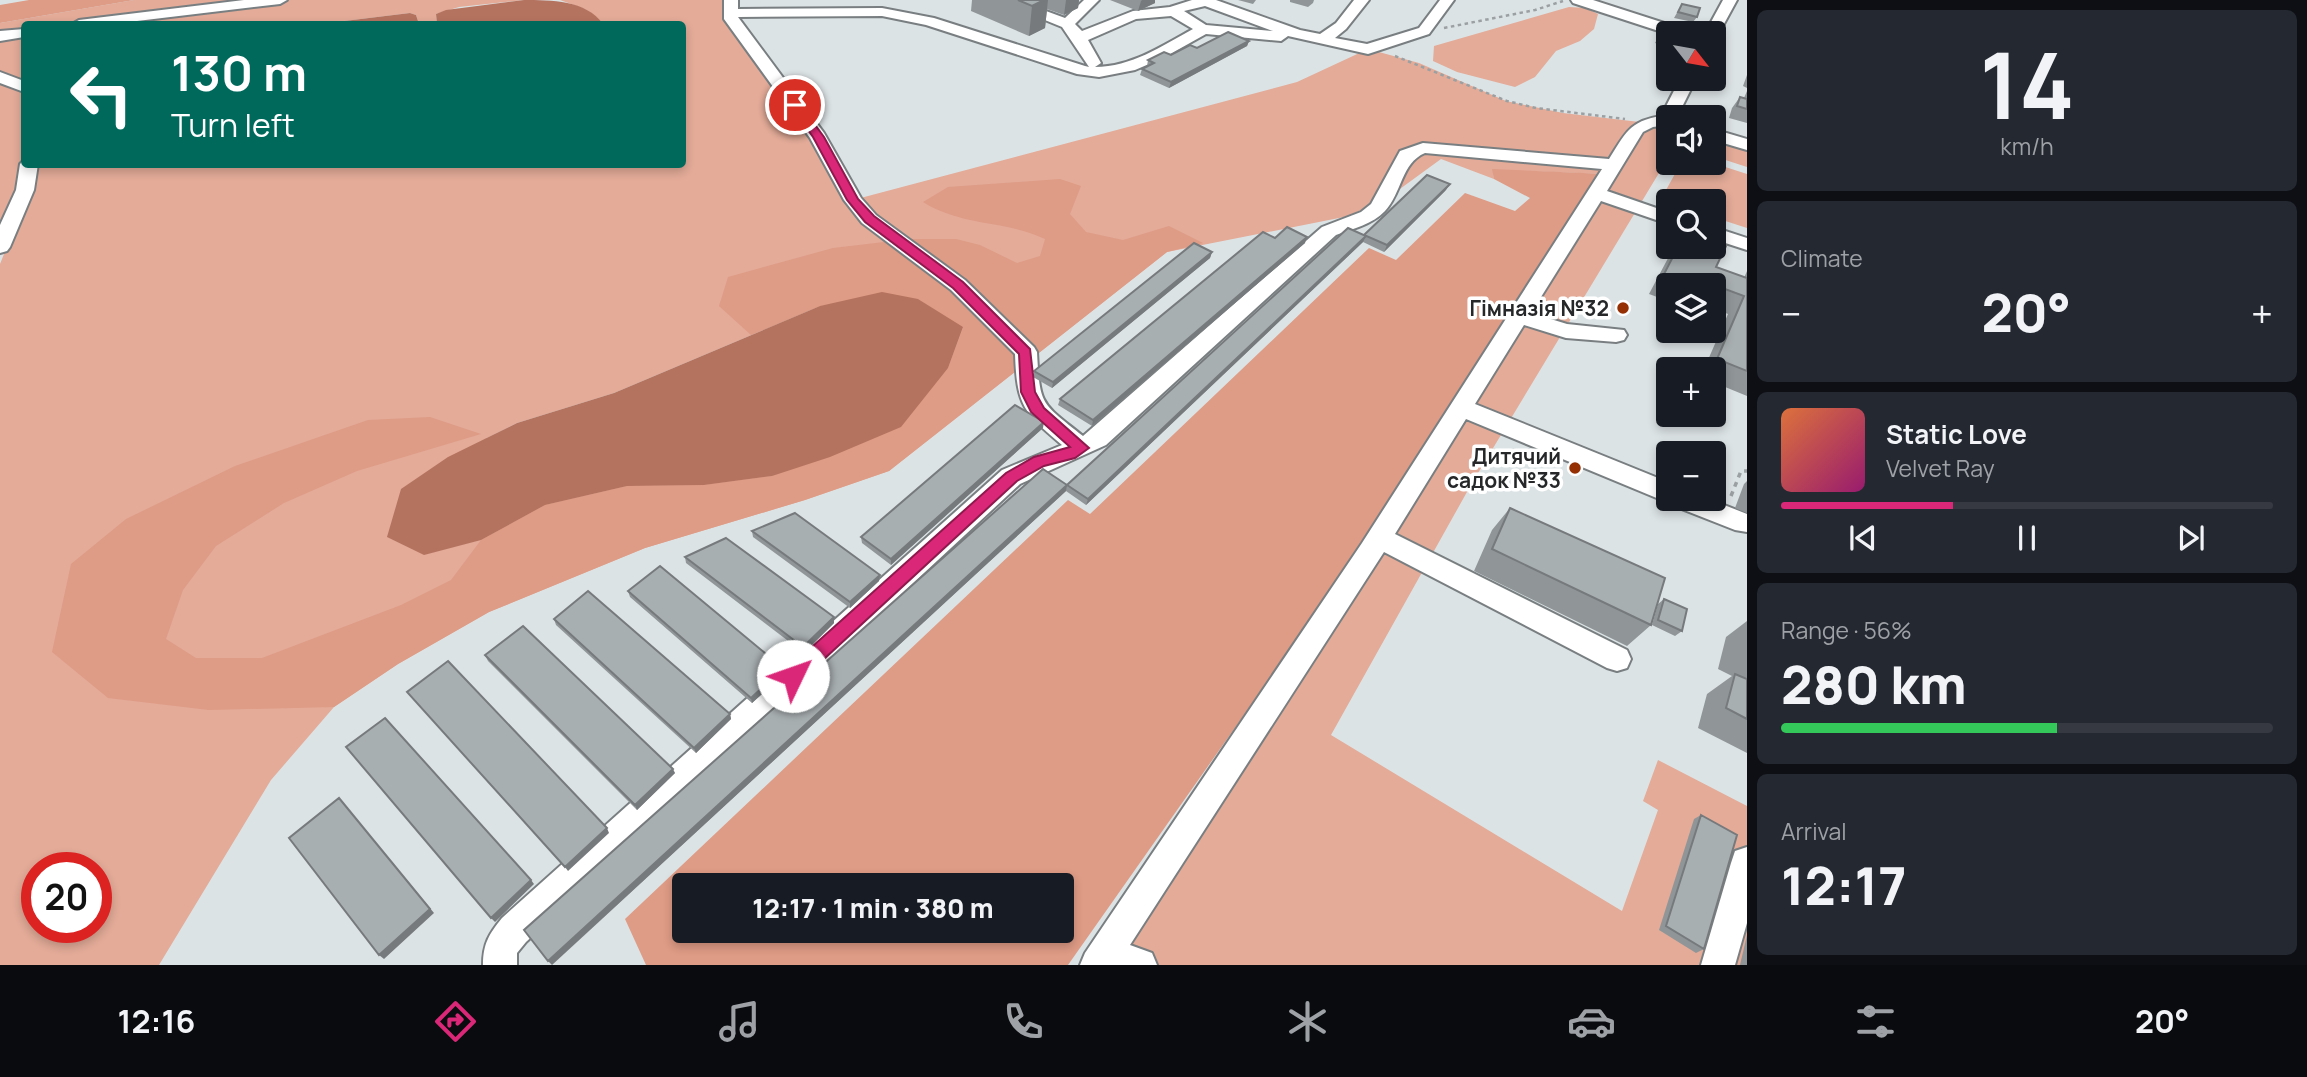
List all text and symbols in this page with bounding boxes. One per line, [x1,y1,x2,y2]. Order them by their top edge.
north arrow [1656,21,1726,91]
map controls [1656,21,1726,511]
text: 14 [1979,22,2075,146]
text: 130 m [171,39,307,106]
icon: left [56,49,147,140]
pin [765,75,825,135]
icon: arrive [776,86,814,124]
text: Turn left [171,103,295,147]
button: sound [1656,105,1726,175]
text: km/h [2000,130,2054,162]
button: search [1656,189,1726,259]
text: Climate [1781,242,1863,274]
button: layers [1656,273,1726,343]
text: 20° [1981,277,2071,348]
text: − [1781,287,1802,339]
text: + [2251,287,2273,339]
place label: Гімназія №32 [1470,294,1609,322]
marker: Гімназія №32 [1615,300,1631,316]
button: + [1656,357,1726,427]
text: Static Love [1886,416,2027,452]
button: − [1656,441,1726,511]
place label: Дитячий садок №33 [1447,442,1561,494]
text: Velvet Ray [1886,452,1995,484]
marker: Дитячий садок №33 [1567,460,1583,476]
icon: previous [1844,519,1882,557]
icon: pause [2008,519,2046,557]
icon: next [2172,519,2210,557]
text: Range · 56% [1781,614,1912,646]
position arrow [756,639,830,713]
text: 280 km [1781,649,1967,720]
text: Arrival [1781,815,1847,847]
text: 12:17 [1781,850,1906,921]
speed limit sign: 20 [21,852,112,943]
text: 12:17 · 1 min · 380 m [752,890,994,926]
icon: directions [431,997,480,1046]
icon: music [715,997,764,1046]
icon: phone [999,997,1048,1046]
icon: climate [1283,997,1332,1046]
icon: car [1567,997,1616,1046]
icon: filters [1851,997,1900,1046]
text: 12:16 [118,999,195,1043]
text: 20° [2135,999,2189,1043]

